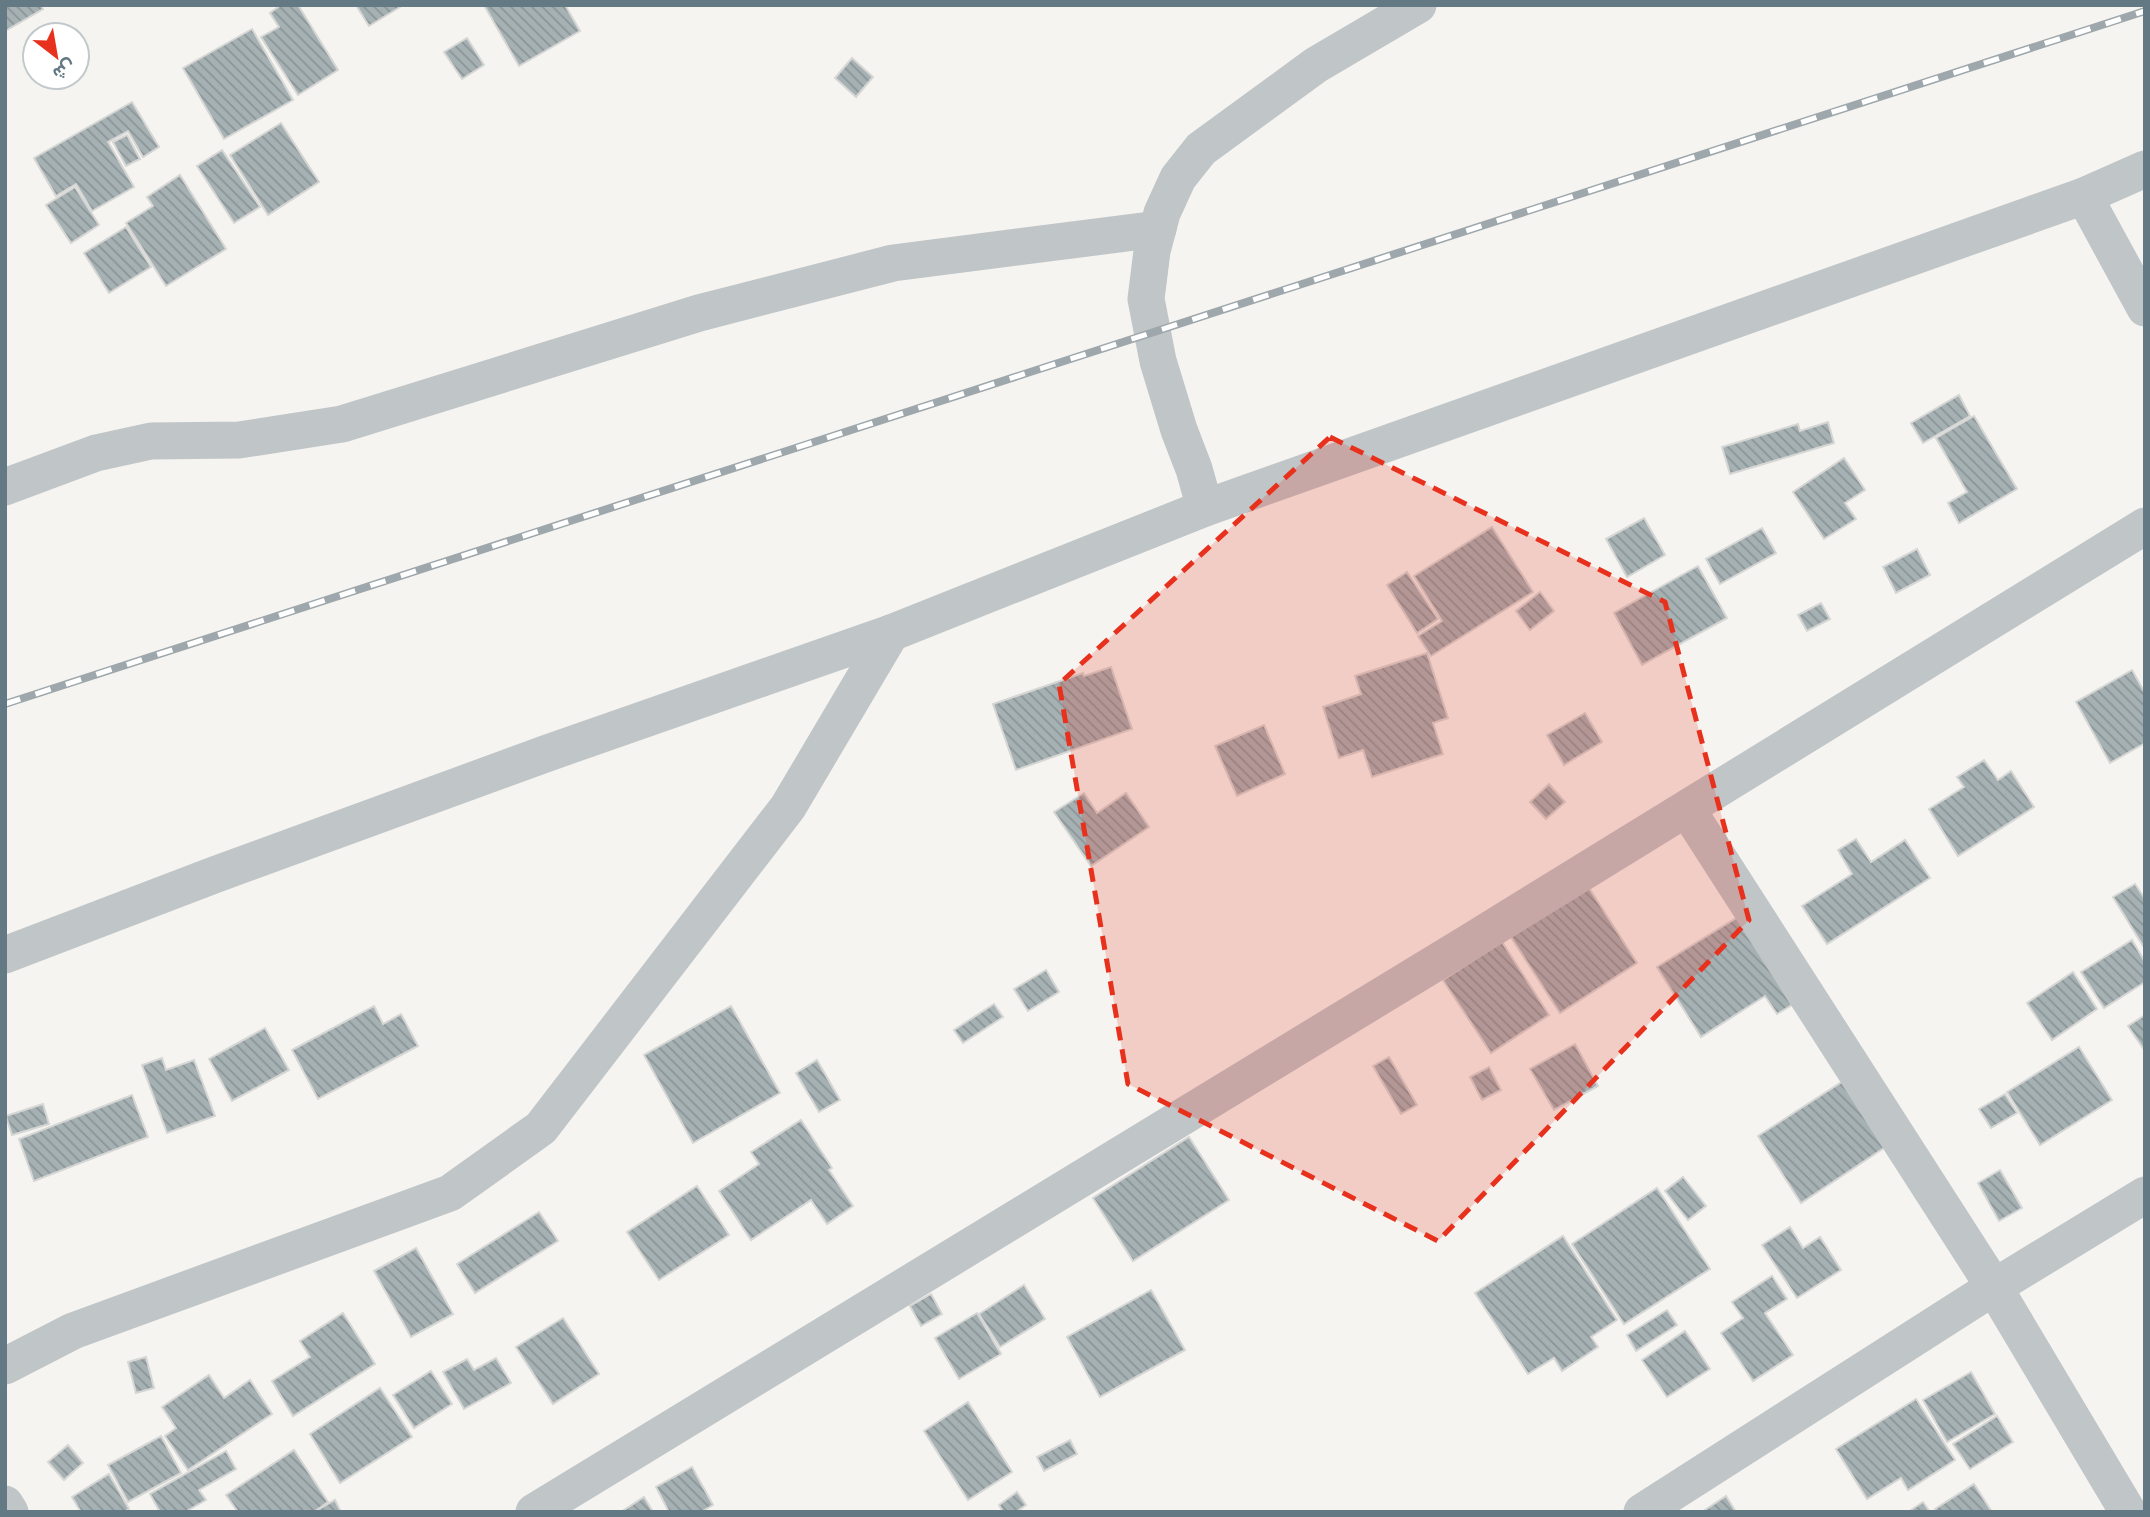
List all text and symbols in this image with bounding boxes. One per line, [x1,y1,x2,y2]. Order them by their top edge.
north arrow [21,21,91,91]
text: ش [49,54,81,87]

